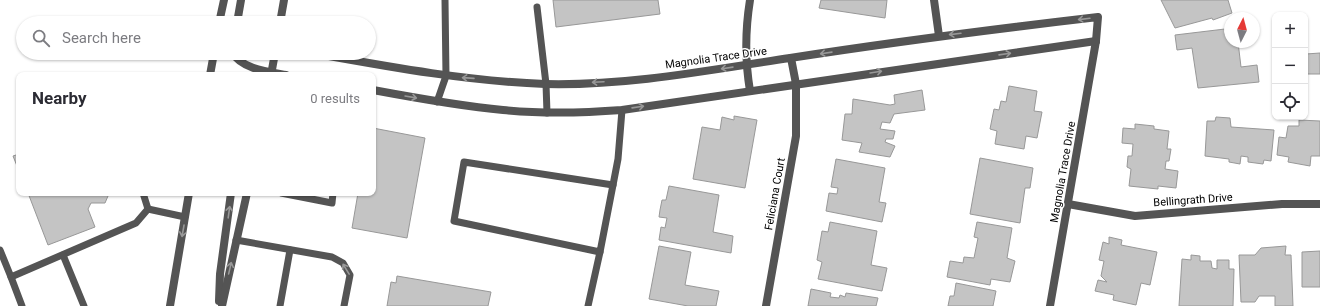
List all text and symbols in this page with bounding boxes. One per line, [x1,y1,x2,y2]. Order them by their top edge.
north arrow [1224,12,1260,48]
map controls [1272,12,1308,120]
button: + [1272,12,1308,48]
one-way arrow [1078,15,1091,22]
search box [16,16,376,60]
icon: search [30,27,52,49]
text: Search here [62,29,141,47]
one-way arrow [949,31,962,38]
street label: Magnolia Trace Drive [664,44,768,72]
button: − [1272,48,1308,84]
one-way arrow [820,49,833,57]
one-way arrow [998,50,1011,58]
one-way arrow [721,64,734,72]
one-way arrow [869,68,882,76]
one-way arrow [462,75,475,82]
one-way arrow [592,79,605,86]
button: locate [1272,84,1308,120]
text: Nearby [32,88,87,108]
text: 0 results [310,91,360,106]
one-way arrow [404,93,417,101]
one-way arrow [631,103,644,111]
street label: Magnolia Trace Drive [1048,120,1078,224]
street label: Feliciana Court [762,156,788,231]
street label: Bellingrath Drive [1153,191,1233,209]
one-way arrow [225,206,232,219]
one-way arrow [178,225,186,238]
one-way arrow [227,262,235,275]
one-way arrow [342,264,350,275]

